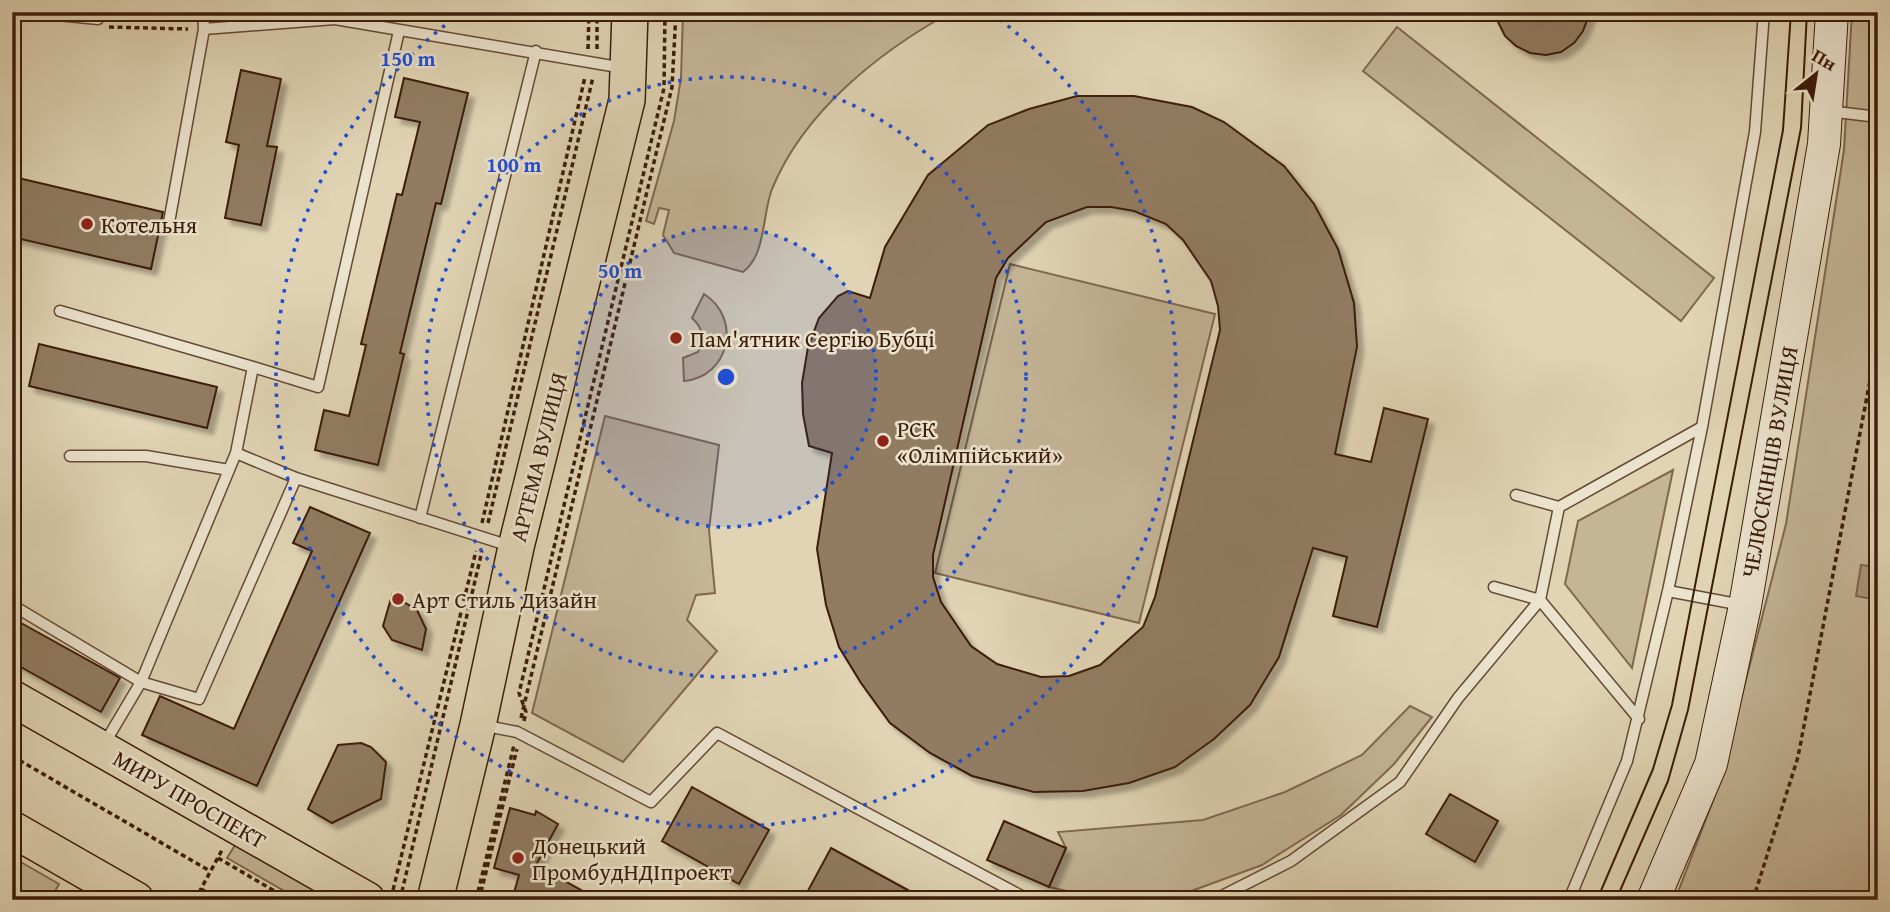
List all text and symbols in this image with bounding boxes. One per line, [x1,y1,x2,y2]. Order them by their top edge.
north arrow [1782,38,1852,108]
text: Пн [1807,41,1842,78]
text: 150 m [380,43,436,74]
text: 100 m [486,149,542,180]
place label: Котельня [101,208,198,241]
marker: Котельня [79,216,95,232]
text: 50 m [598,255,642,286]
place label: Пам'ятник Сергію Бубці [690,322,935,355]
marker: Пам'ятник Сергію Бубці [668,330,684,346]
street label: ЧЕЛЮСКІНЦІВ ВУЛИЦЯ [1732,343,1806,580]
centre of rings [714,365,738,389]
street label: АРТЕМА ВУЛИЦЯ [501,368,575,545]
place label: РСК «Олімпійський» [897,412,1063,471]
marker: РСК «Олімпійський» [875,433,891,449]
place label: Арт Стиль Дизайн [412,583,597,616]
marker: Арт Стиль Дизайн [390,591,406,607]
street label: МИРУ ПРОСПЕКТ [107,742,273,856]
place label: Донецький ПромбудНДІпроект [531,829,732,888]
marker: Донецький ПромбудНДІпроект [510,850,526,866]

